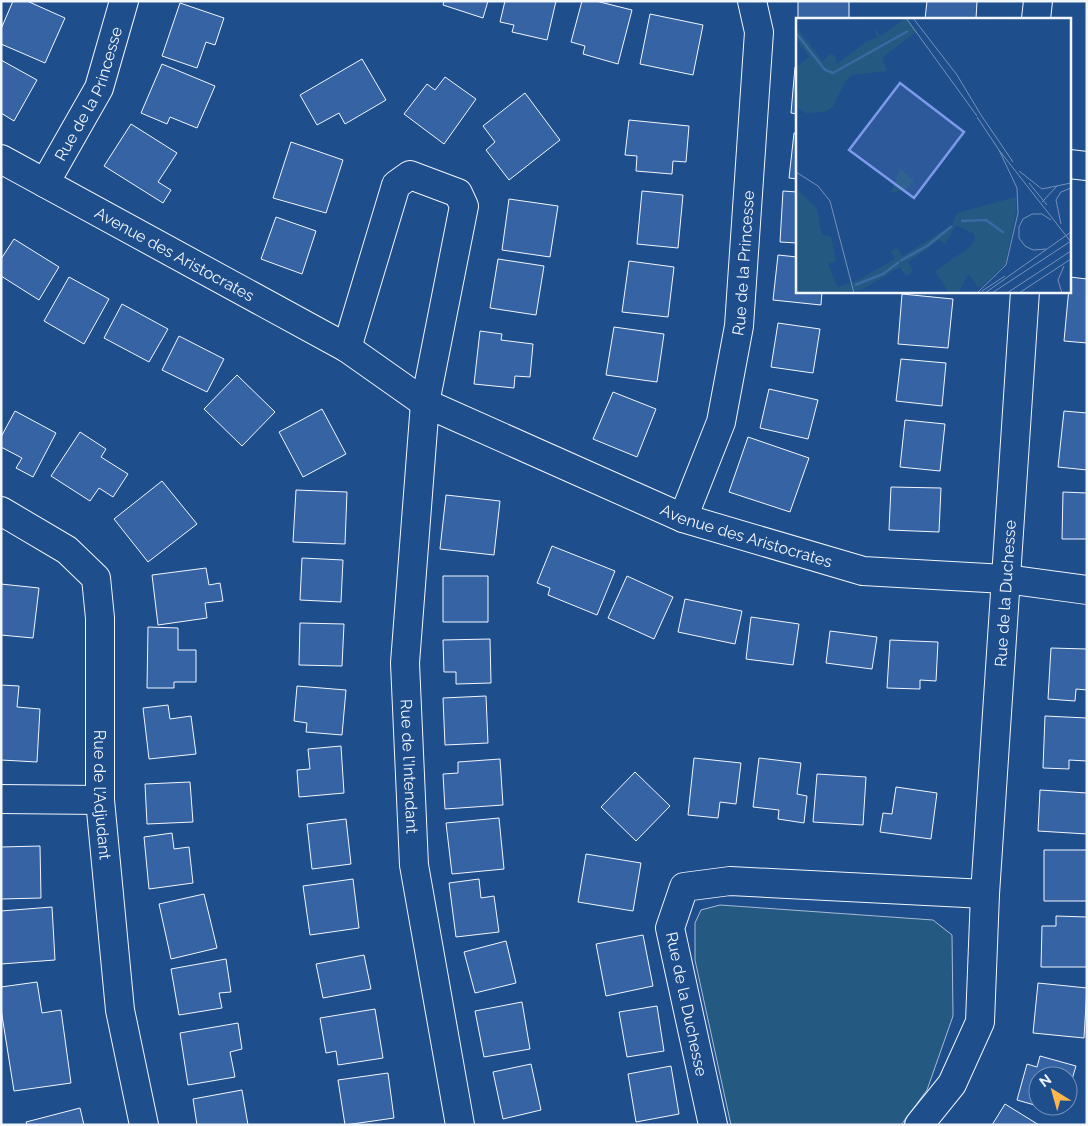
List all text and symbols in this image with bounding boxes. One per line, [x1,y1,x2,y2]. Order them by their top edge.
inset map [796,18,1070,292]
street label: Rue de la Princesse [51,25,126,164]
street label: Rue de la Princesse [728,190,758,337]
street label: Avenue des Aristocrates [91,203,258,306]
street label: Avenue des Aristocrates [657,500,835,572]
street label: Rue de la Duchesse [991,519,1020,668]
street label: Rue de l'Intendant [397,699,422,835]
street label: Rue de l'Adjudant [90,730,115,861]
street label: Rue de la Duchesse [662,930,711,1078]
north arrow [1028,1066,1078,1116]
text: N [1036,1071,1054,1090]

